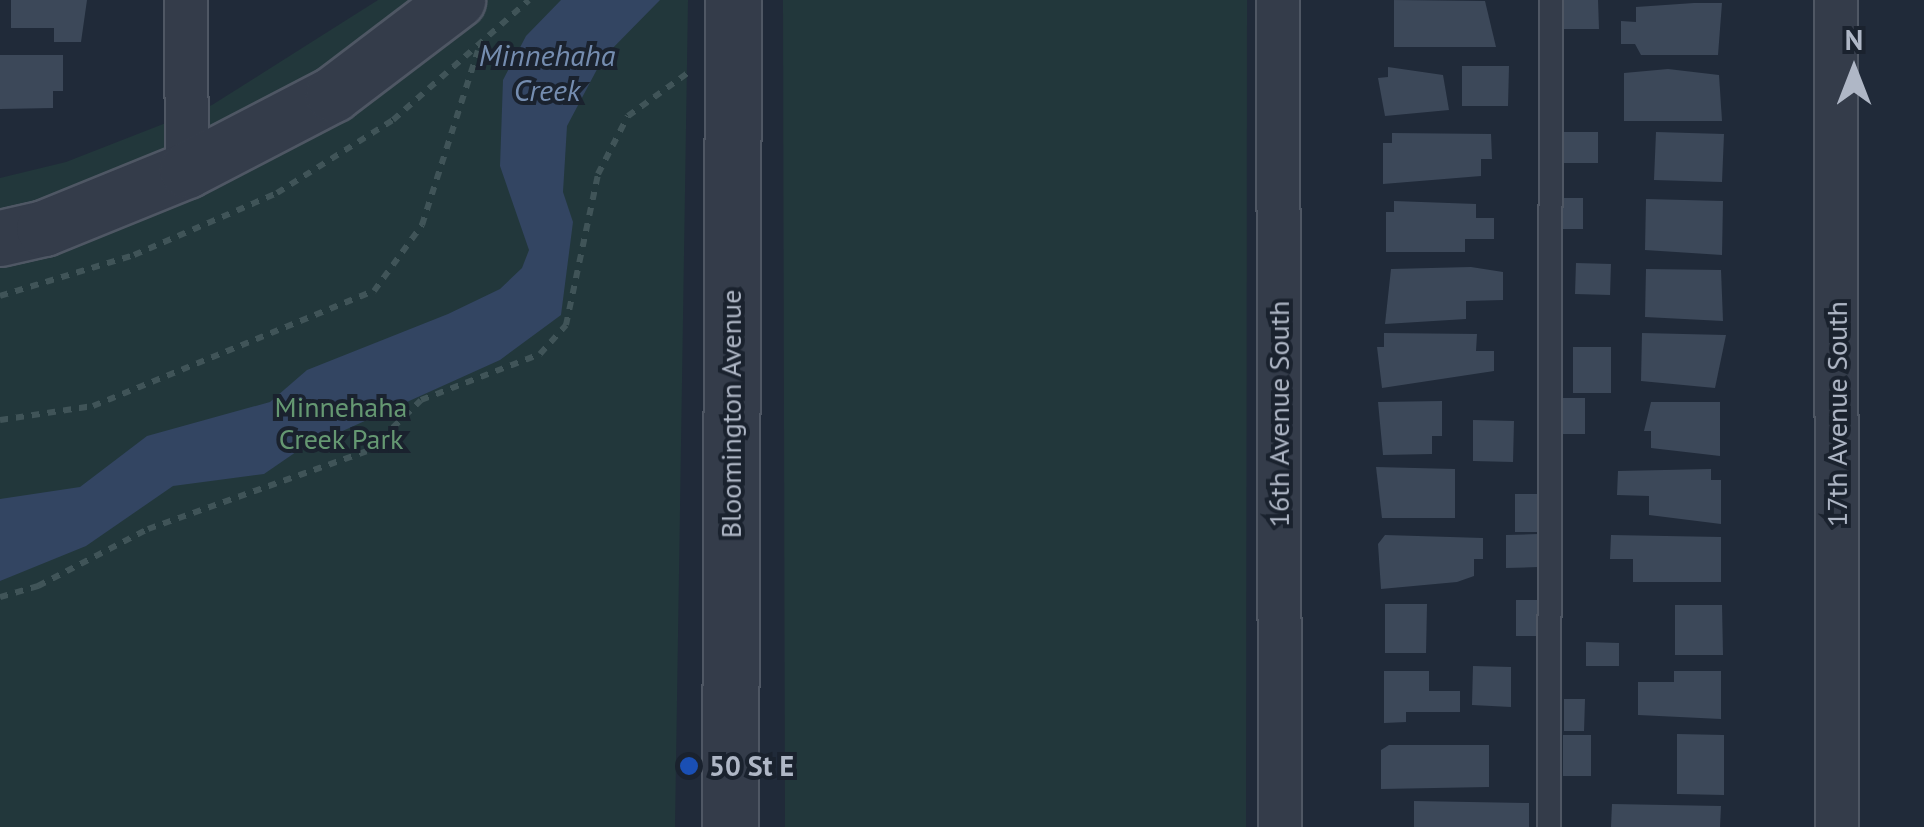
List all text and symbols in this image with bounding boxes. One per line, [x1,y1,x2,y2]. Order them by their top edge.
north arrow [1804,20,1904,120]
text: N [1845,21,1863,58]
water label: Minnehaha Creek [479,37,615,108]
street label: Bloomington Avenue [714,289,748,539]
street label: 16th Avenue South [1262,300,1296,528]
street label: 17th Avenue South [1820,301,1854,527]
park label: Minnehaha Creek Park [275,390,407,456]
place label: 50 St E [709,749,794,783]
marker: 50 St E [678,755,700,777]

